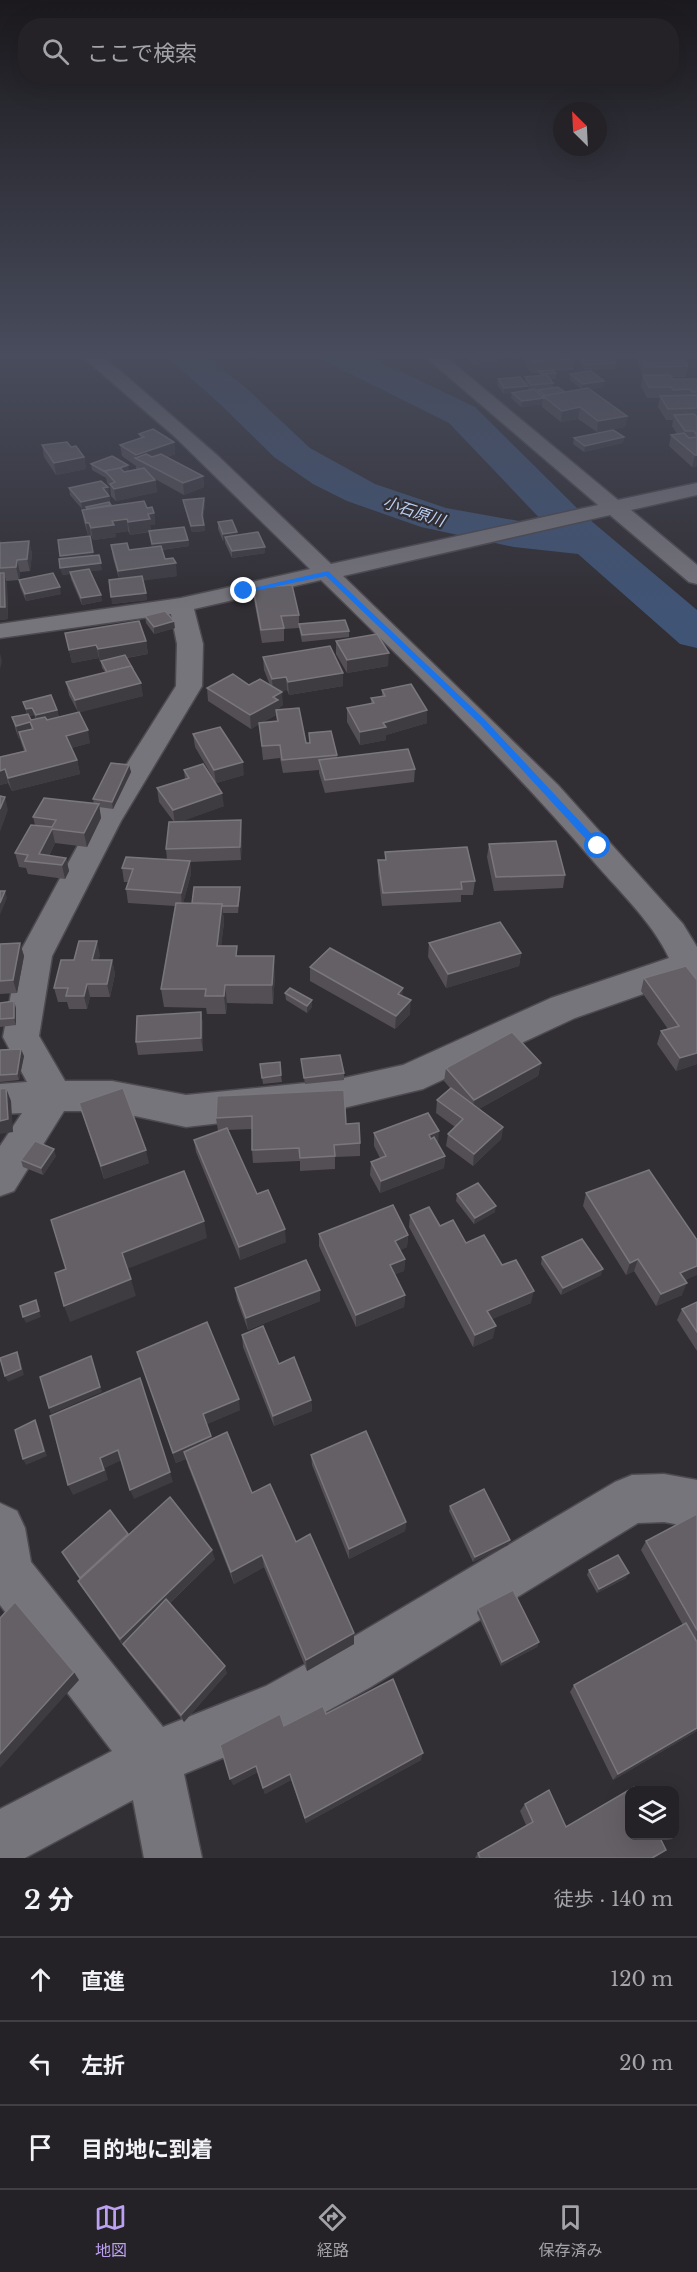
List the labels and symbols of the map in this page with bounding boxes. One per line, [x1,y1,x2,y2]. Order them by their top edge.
north arrow [553,102,607,156]
water label: 小石原川 [380,492,449,531]
route end [230,577,256,603]
route start [584,832,610,858]

